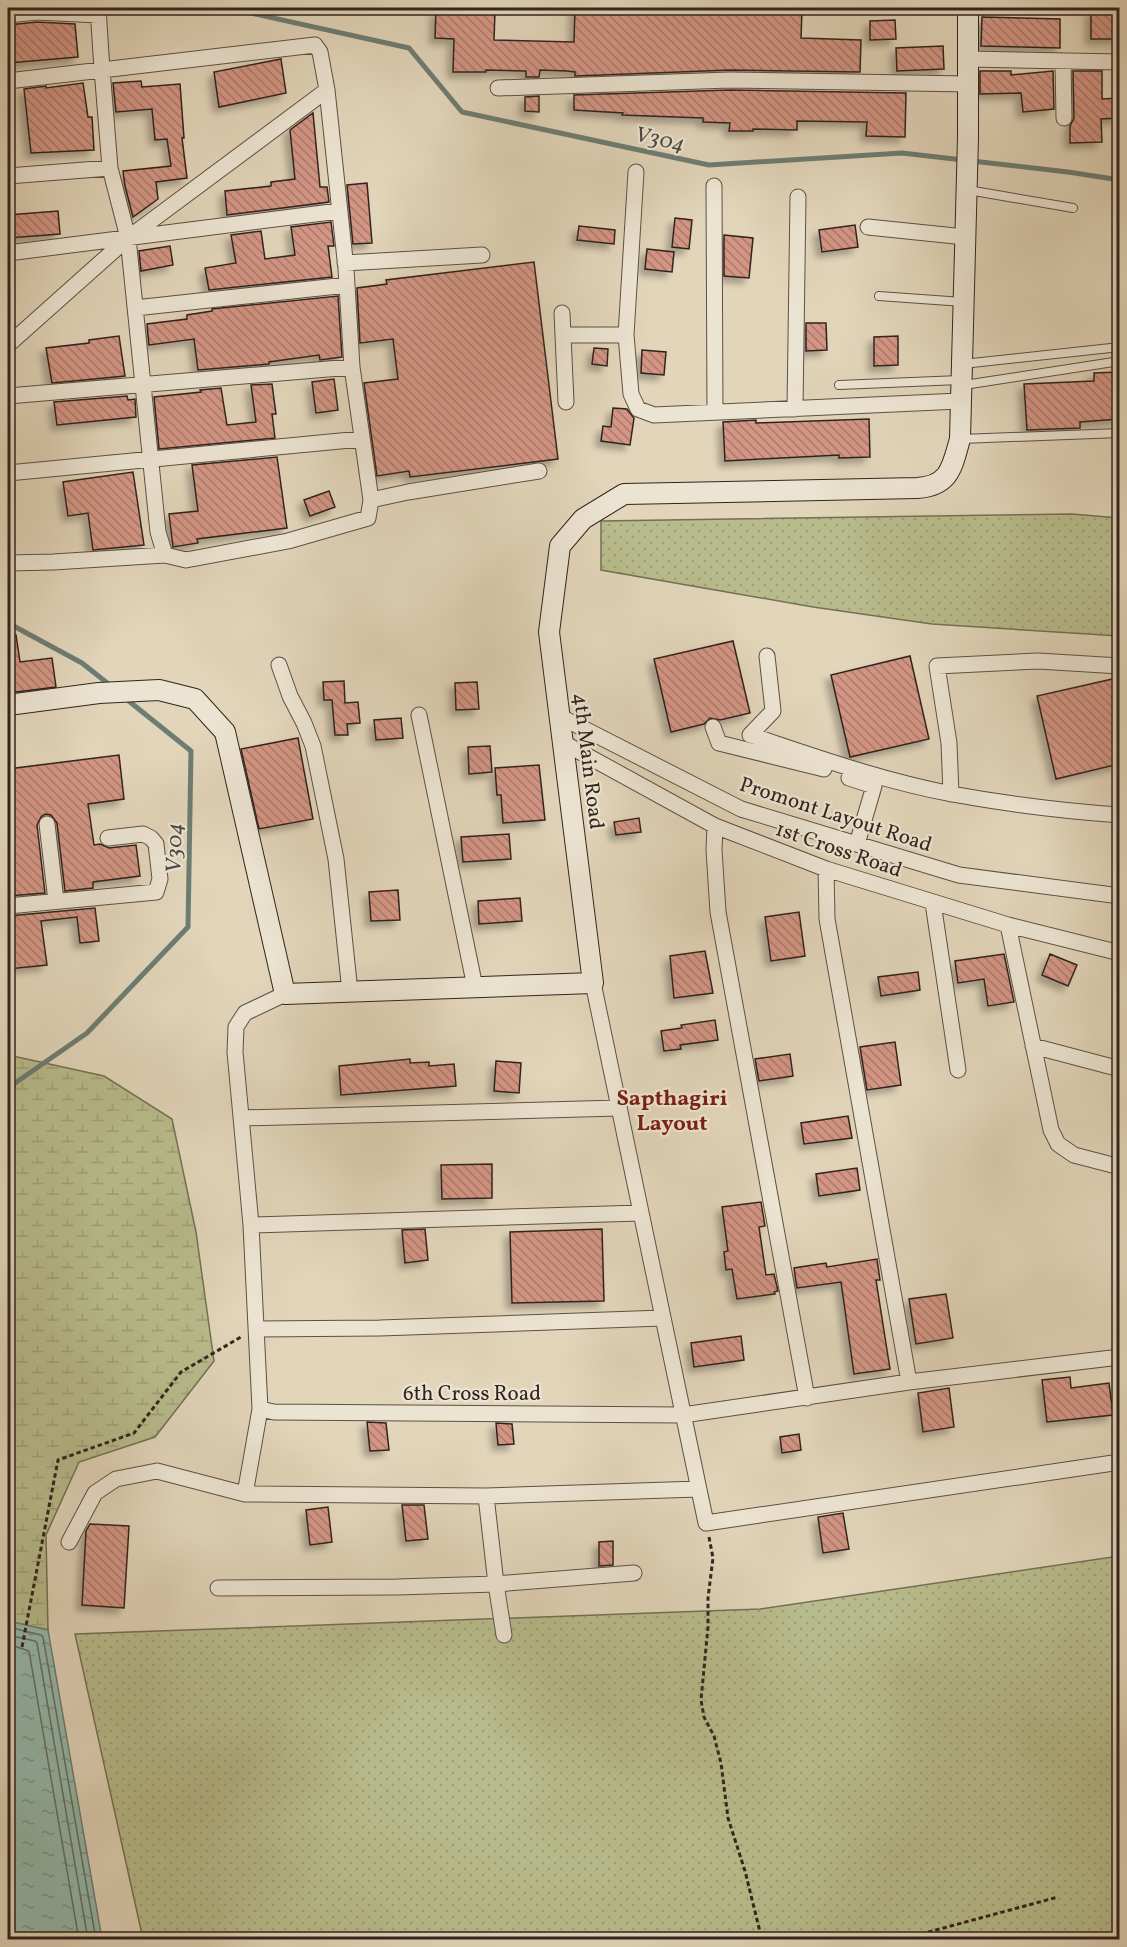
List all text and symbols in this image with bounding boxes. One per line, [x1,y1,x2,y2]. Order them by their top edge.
water label: V304 [632,120,687,161]
street label: 4th Main Road [565,691,610,831]
street label: Promont Layout Road [736,771,935,860]
street label: 1st Cross Road [771,815,906,886]
water label: V304 [160,823,191,873]
district label: Sapthagiri Layout [617,1084,728,1140]
street label: 6th Cross Road [403,1380,541,1409]

